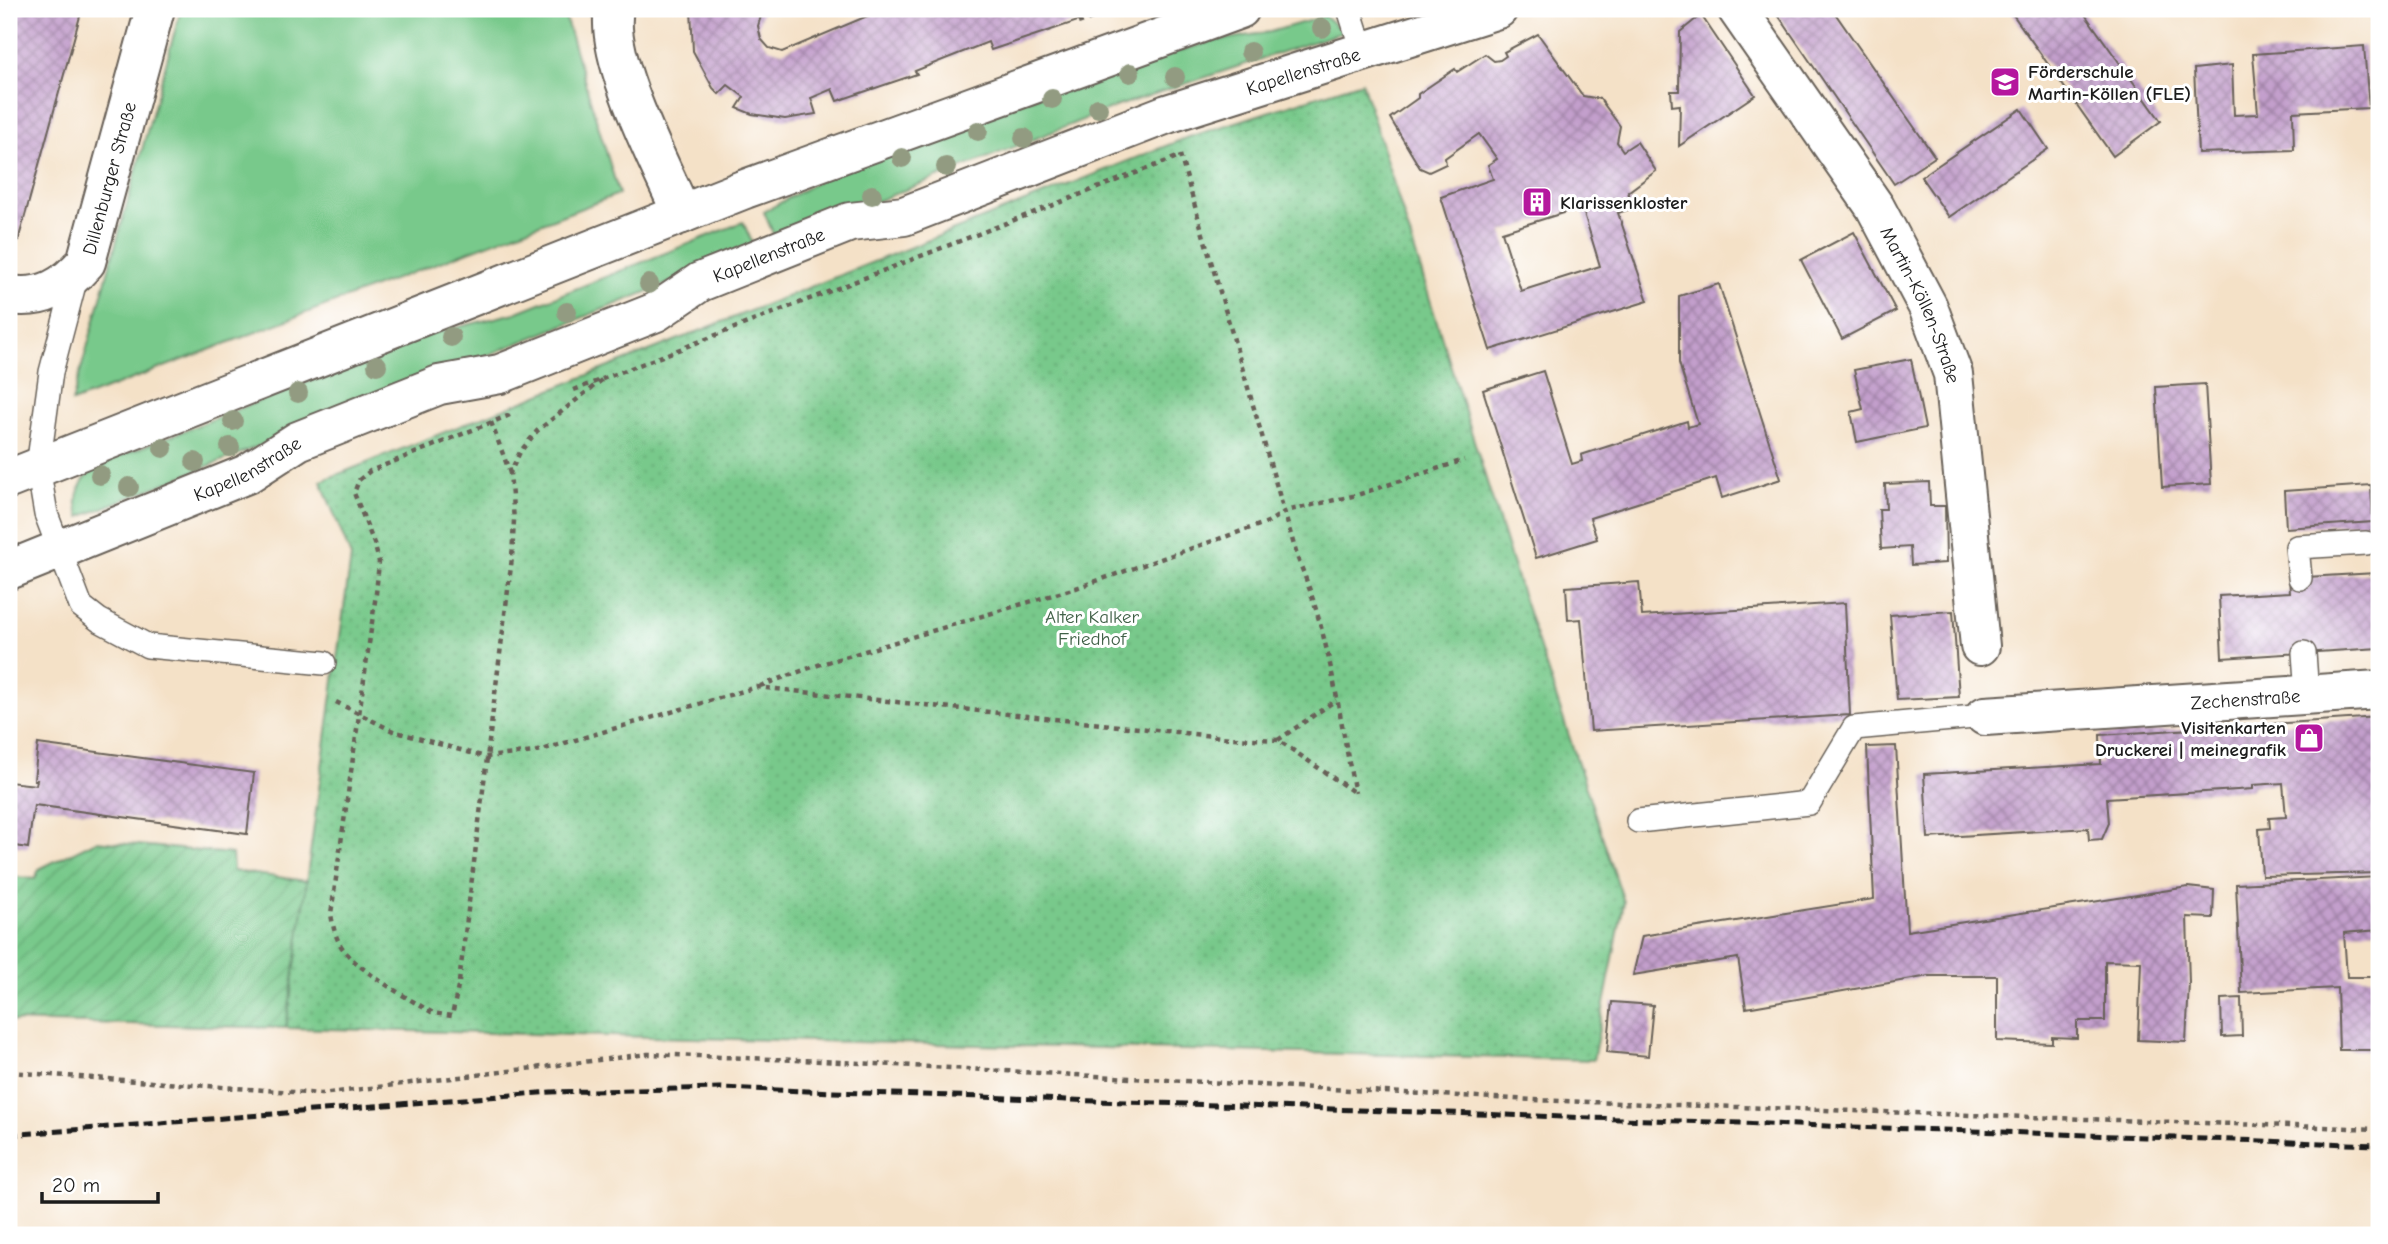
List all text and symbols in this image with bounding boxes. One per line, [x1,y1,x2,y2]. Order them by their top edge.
street label: Kapellenstraße [1244,43,1363,100]
place label: Förderschule Martin-Köllen (FLE) [2028,61,2191,105]
school or university icon: Förderschule Martin-Köllen (FLE) [1988,65,2022,99]
street label: Dillenburger Straße [78,100,141,257]
building icon: Klarissenkloster [1520,185,1554,219]
place label: Klarissenkloster [1560,192,1688,214]
street label: Kapellenstraße [710,223,828,288]
street label: Martin-Köllen-Straße [1875,223,1964,384]
street label: Kapellenstraße [191,432,305,506]
park label: Alter Kalker Friedhof [1045,606,1139,650]
street label: Zechenstraße [2190,685,2301,714]
place label: Visitenkarten Druckerei | meinegrafik [2095,717,2287,761]
shop icon: Visitenkarten Druckerei | meinegrafik [2292,721,2326,755]
scale bar [42,1160,158,1204]
text: 20 m [52,1173,100,1197]

